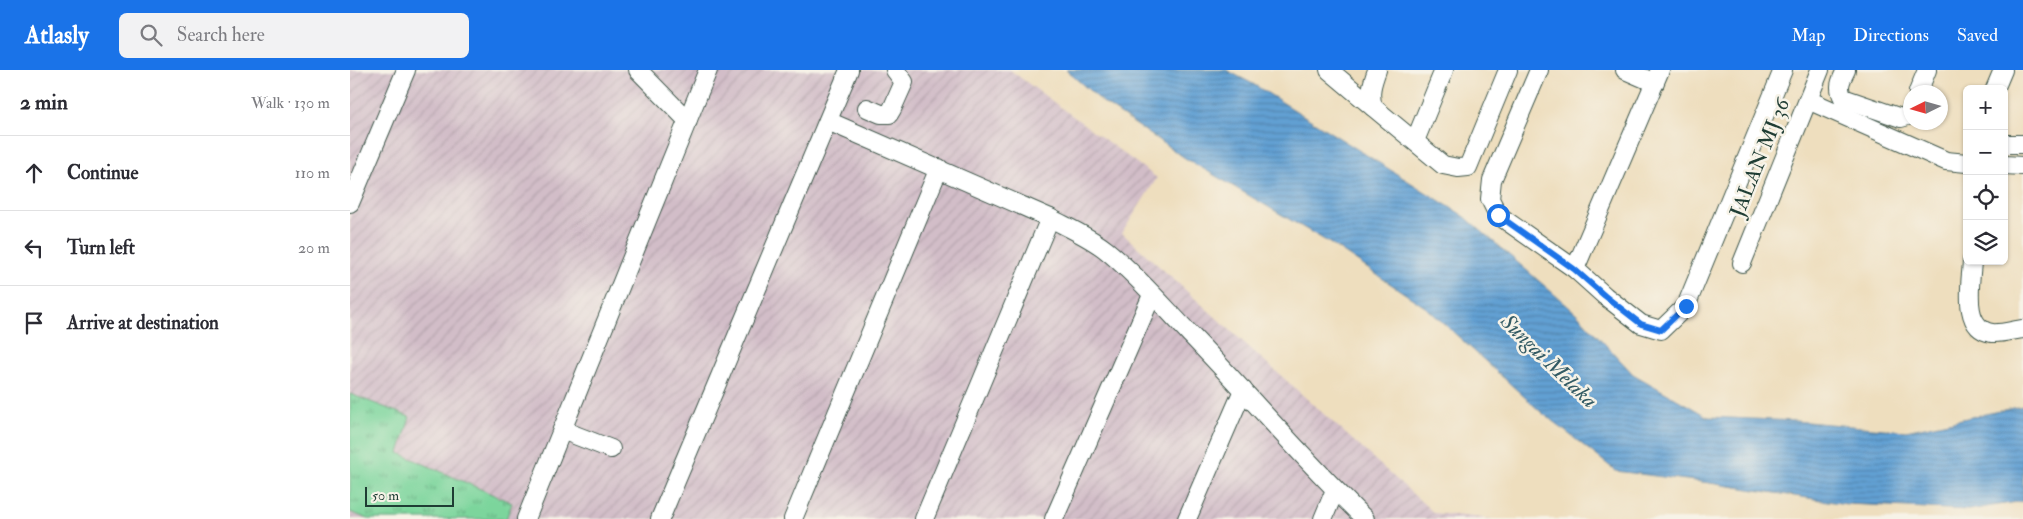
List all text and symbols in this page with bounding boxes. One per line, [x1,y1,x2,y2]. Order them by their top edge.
search box [119,13,469,58]
text: Atlasly [25,20,89,51]
icon: search [137,21,165,49]
text: Search here [177,23,265,47]
text: Map [1792,24,1825,47]
text: Directions [1853,24,1929,47]
text: Saved [1957,24,1998,47]
north arrow [1903,85,1948,130]
map controls [1963,85,2008,265]
button: + [1963,85,2008,130]
text: 2 min [20,89,68,116]
text: Walk · 130 m [251,93,330,113]
street label: JALAN MJ 36 [1724,93,1797,222]
button: − [1963,130,2008,175]
icon: ahead [20,159,48,187]
text: Continue [67,161,138,185]
text: 110 m [295,163,330,183]
button: locate [1963,175,2008,220]
route start [1487,204,1510,227]
button: layers [1963,220,2008,265]
icon: left [20,234,48,262]
text: Turn left [67,236,135,260]
text: 20 m [298,238,330,258]
route end [1675,295,1698,318]
water label: Sungai Melaka [1494,307,1603,414]
icon: arrive [20,309,48,337]
text: Arrive at destination [67,311,219,335]
scale bar [365,484,454,507]
text: 50 m [372,487,399,504]

